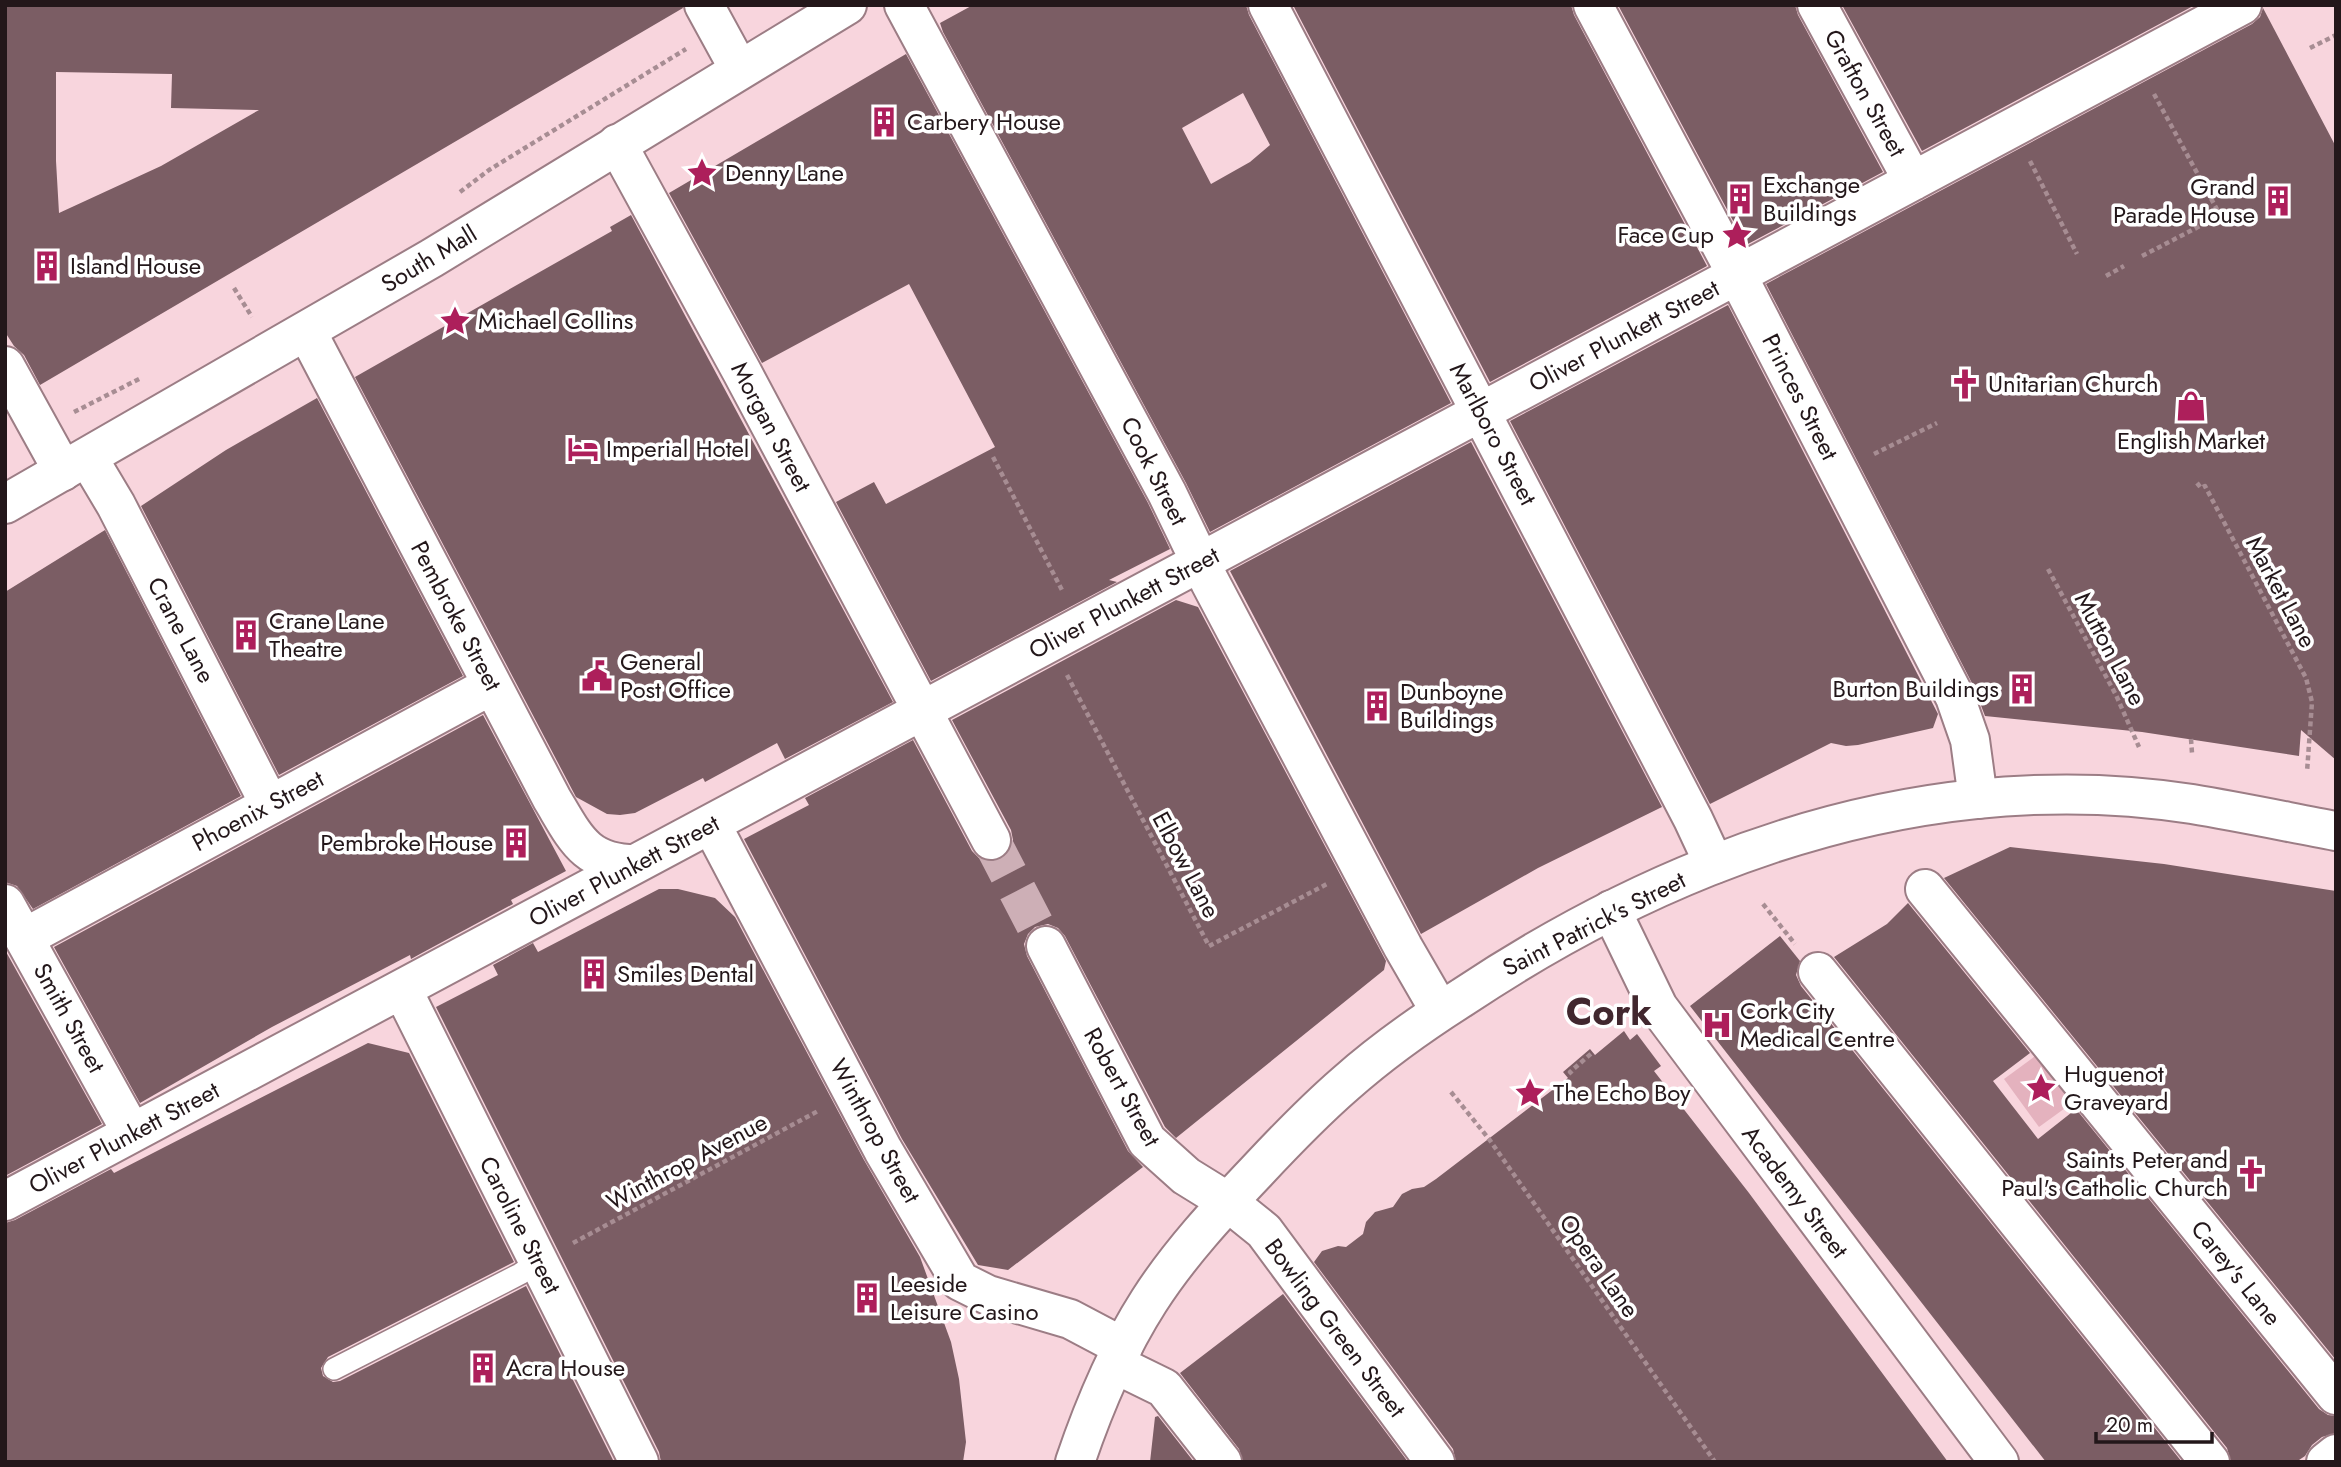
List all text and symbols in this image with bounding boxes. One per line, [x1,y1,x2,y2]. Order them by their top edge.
street label: Grafton Street [1816,23,1915,163]
place label: Carbery House [907,104,1061,139]
building icon: Carbery House [867,105,901,139]
place label: Denny Lane [725,155,844,190]
place icon: Denny Lane [685,156,719,190]
place label: Exchange Buildings [1763,167,1860,230]
place label: Grand Parade House [2113,169,2255,232]
building icon: Exchange Buildings [1723,182,1757,216]
building icon: Grand Parade House [2261,184,2295,218]
street label: South Mall [374,216,483,301]
place label: Face Cup [1617,217,1714,252]
place icon: Face Cup [1720,218,1754,252]
place label: Island House [70,248,201,283]
building icon: Island House [30,249,64,283]
street label: Oliver Plunkett Street [1522,270,1725,401]
place label: Michael Collins [478,303,633,338]
place icon: Michael Collins [438,304,472,338]
street label: Princes Street [1754,327,1847,466]
street label: Morgan Street [722,356,820,498]
street label: Marlboro Street [1441,356,1546,511]
place label: Unitarian Church [1988,366,2159,401]
church icon: Unitarian Church [1948,367,1982,401]
shop icon: English Market [2174,389,2208,423]
street label: Cook Street [1112,410,1197,531]
place label: English Market [2117,423,2265,458]
place label: Imperial Hotel [606,431,749,466]
hotel icon: Imperial Hotel [566,432,600,466]
street label: Market Lane [2237,530,2326,654]
street label: Pembroke Street [402,535,511,697]
street label: Oliver Plunkett Street [1022,537,1225,668]
street label: Crane Lane [139,570,224,689]
street label: Mutton Lane [2066,586,2155,712]
place label: Crane Lane Theatre [269,603,385,666]
building icon: Crane Lane Theatre [229,618,263,652]
place label: General Post Office [620,644,731,707]
public building icon: General Post Office [580,659,614,693]
place label: Burton Buildings [1832,671,1999,706]
building icon: Burton Buildings [2005,672,2039,706]
place label: Dunboyne Buildings [1400,674,1503,737]
building icon: Dunboyne Buildings [1360,689,1394,723]
street label: Phoenix Street [186,761,330,860]
street label: Oliver Plunkett Street [522,805,725,936]
street label: Elbow Lane [1144,805,1229,924]
place label: Pembroke House [320,825,493,860]
building icon: Pembroke House [499,826,533,860]
street label: Saint Patrick's Street [1496,862,1692,985]
street label: Smith Street [25,956,114,1079]
place label: Smiles Dental [617,956,754,991]
building icon: Smiles Dental [577,957,611,991]
district label: Cork [1566,984,1652,1039]
place label: Cork City Medical Centre [1740,993,1895,1056]
hospital icon: Cork City Medical Centre [1700,1008,1734,1042]
street label: Robert Street [1075,1021,1170,1153]
street label: Winthrop Street [821,1052,930,1209]
place label: Huguenot Graveyard [2064,1056,2168,1119]
place icon: Huguenot Graveyard [2024,1071,2058,1105]
street label: Oliver Plunkett Street [22,1072,225,1203]
place label: The Echo Boy [1553,1075,1691,1110]
place icon: The Echo Boy [1513,1076,1547,1110]
street label: Winthrop Avenue [600,1104,773,1219]
street label: Academy Street [1734,1118,1857,1266]
place label: Saints Peter and Paul's Catholic Church [2001,1142,2228,1205]
street label: Caroline Street [471,1150,570,1300]
church icon: Saints Peter and Paul's Catholic Church [2234,1157,2268,1191]
street label: Opera Lane [1551,1207,1648,1325]
street label: Carey's Lane [2183,1212,2290,1333]
street label: Bowling Green Street [1256,1231,1415,1425]
place label: Leeside Leisure Casino [890,1266,1039,1329]
building icon: Leeside Leisure Casino [850,1281,884,1315]
place label: Acra House [506,1350,625,1385]
building icon: Acra House [466,1351,500,1385]
scale bar [2096,1400,2212,1444]
text: 20 m [2106,1410,2153,1440]

